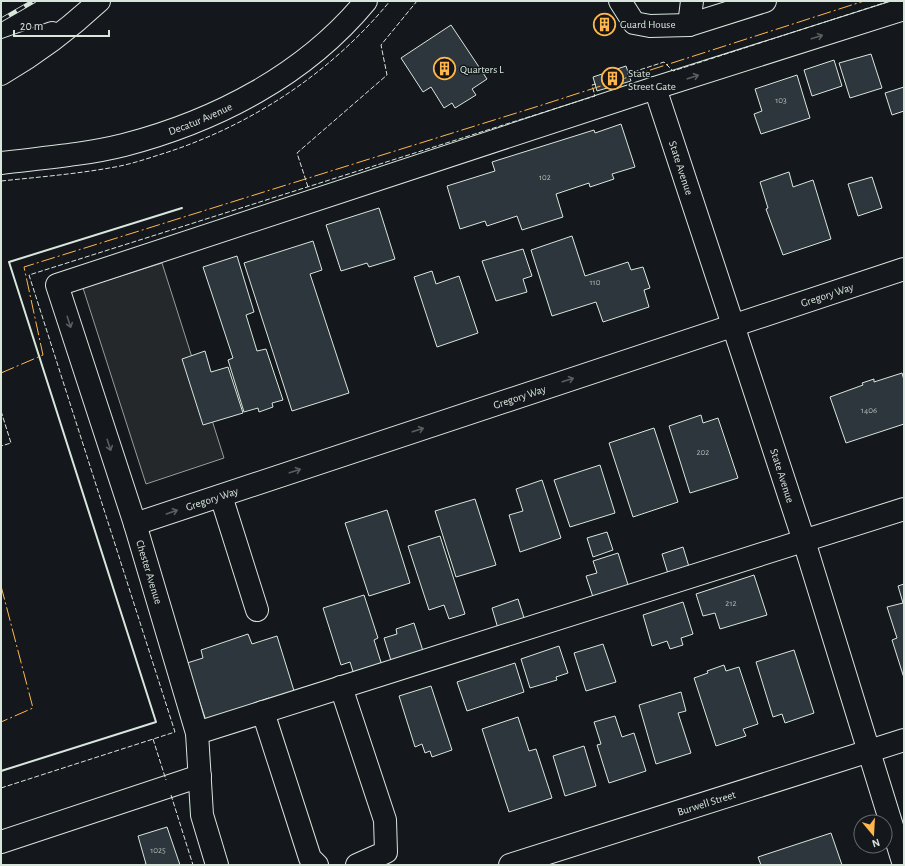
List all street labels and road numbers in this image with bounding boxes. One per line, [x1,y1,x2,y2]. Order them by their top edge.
street label: Decatur Avenue [167,100,234,137]
street label: State Avenue [667,139,695,196]
street label: Gregory Way [799,281,855,308]
street label: Gregory Way [492,383,547,410]
street label: State Avenue [768,447,796,504]
street label: Gregory Way [184,485,240,512]
street label: Chester Avenue [134,539,164,605]
street label: Burwell Street [676,788,737,817]

